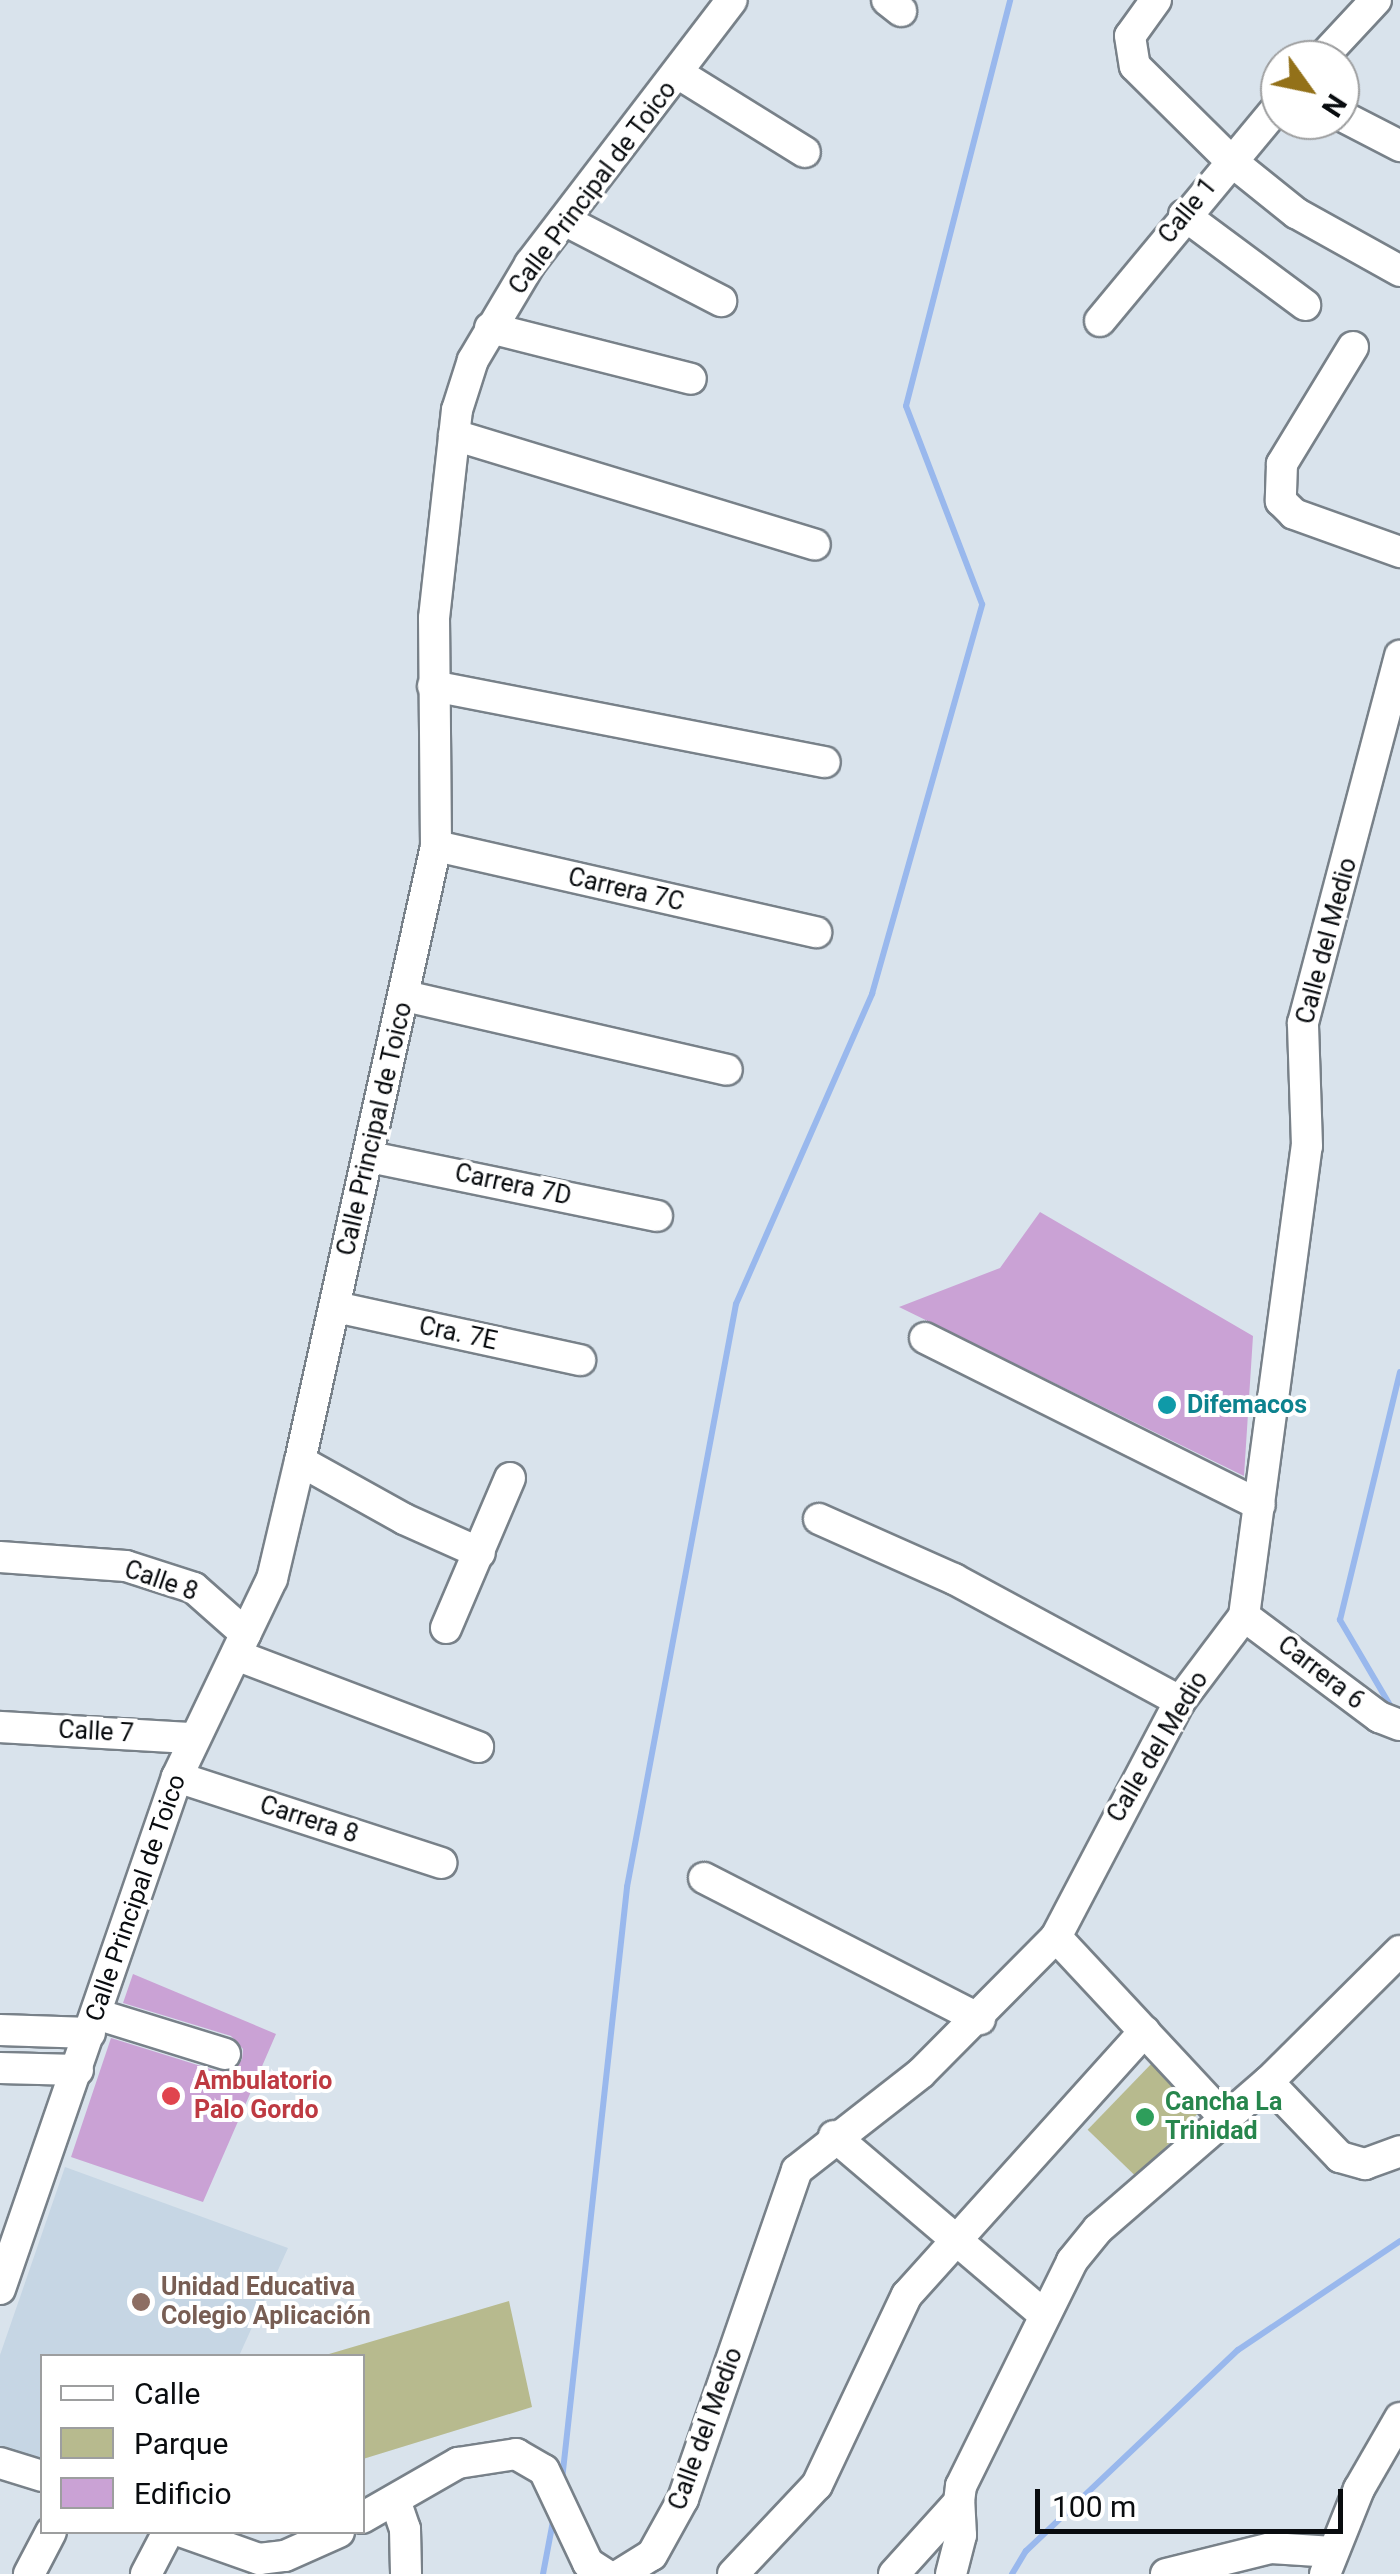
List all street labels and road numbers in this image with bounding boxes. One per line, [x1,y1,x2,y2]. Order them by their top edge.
street label: Calle Principal de Toico [503,75,683,301]
street label: Calle 1 [1153,172,1223,250]
street label: Calle del Medio [1290,855,1364,1027]
street label: Carrera 7C [565,862,687,918]
street label: Calle Principal de Toico [331,999,419,1259]
street label: Carrera 7D [452,1158,574,1212]
street label: Cra. 7E [416,1311,500,1357]
street label: Calle 8 [120,1555,202,1607]
street label: Carrera 6 [1272,1630,1370,1716]
street label: Calle del Medio [1101,1666,1215,1828]
street label: Calle 7 [57,1715,135,1749]
street label: Calle Principal de Toico [80,1770,192,2026]
street label: Carrera 8 [256,1790,362,1850]
street label: Calle del Medio [663,2344,749,2514]

